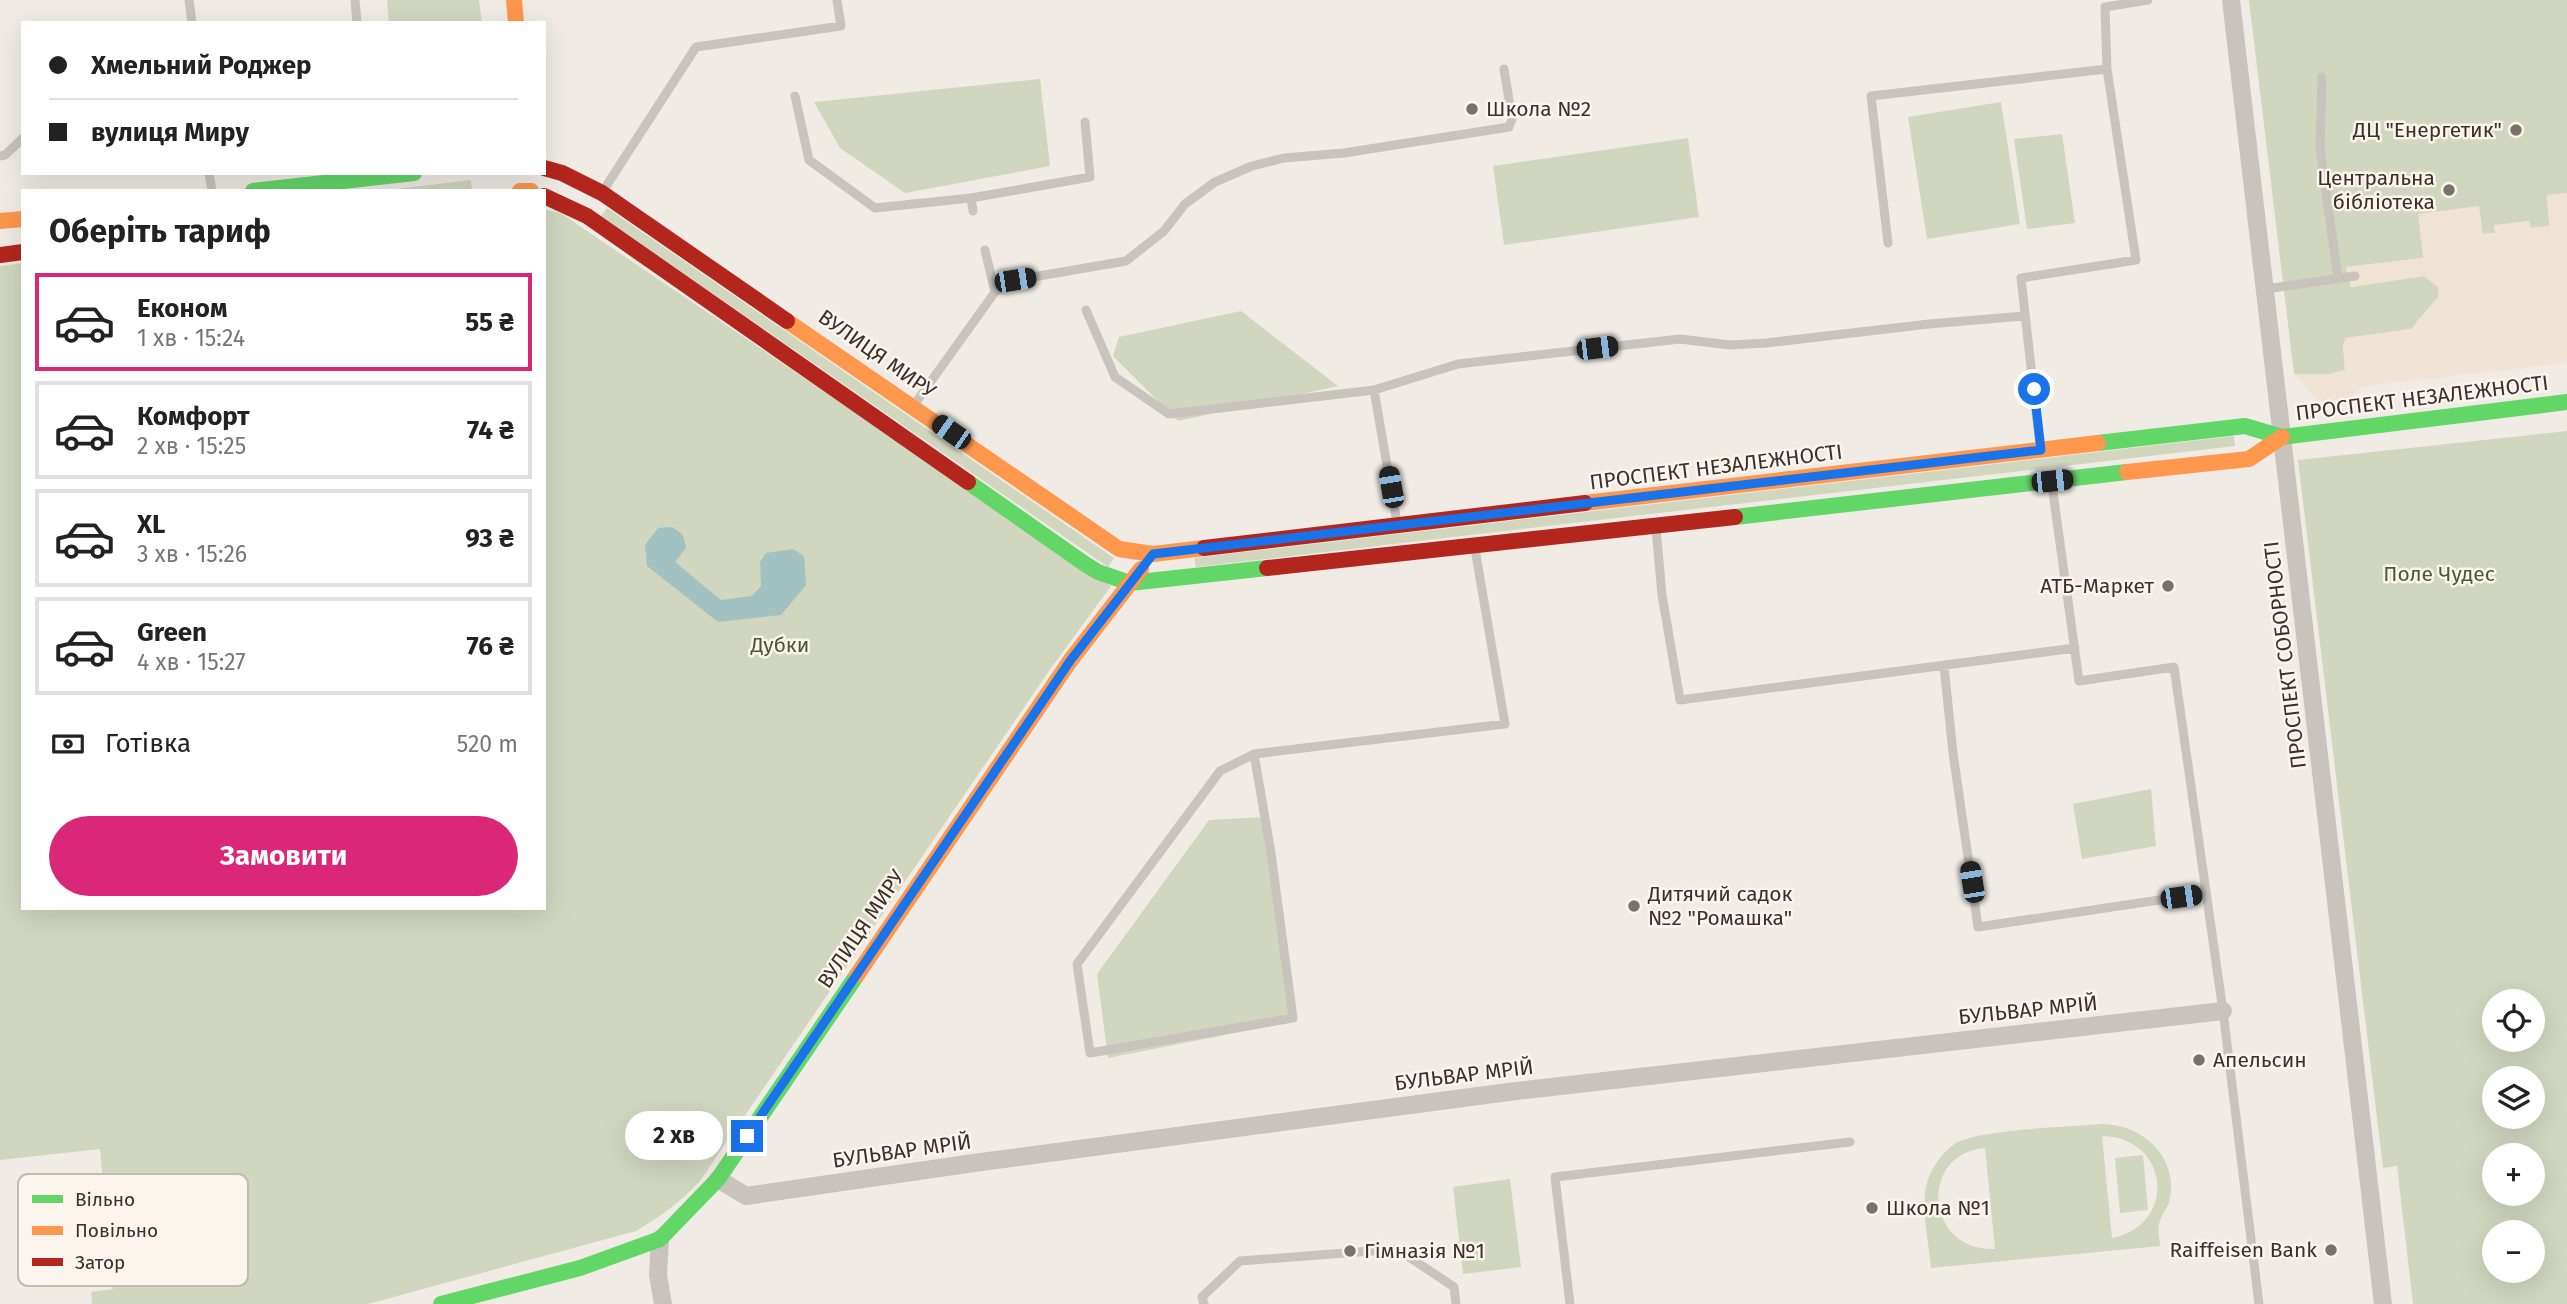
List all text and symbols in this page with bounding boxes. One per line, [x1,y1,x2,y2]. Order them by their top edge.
text: Хмельний Роджер [91,50,312,81]
place label: Школа №2 [1486,96,1591,122]
marker: Школа №2 [1464,101,1480,117]
text: вулиця Миру [91,117,249,148]
place label: ДЦ "Енергетик" [2352,117,2502,143]
marker: ДЦ "Енергетик" [2508,122,2524,138]
place label: Центральна бібліотека [2317,165,2435,215]
marker: Центральна бібліотека [2441,182,2457,198]
text: Оберіть тариф [49,212,271,250]
car [993,266,1038,294]
icon: car [53,291,116,354]
text: Економ [137,293,227,324]
street label: ВУЛИЦЯ МИРУ [813,304,941,404]
text: 55 ₴ [465,307,514,338]
text: 1 хв · 15:24 [137,324,245,352]
car [1575,335,1620,361]
street label: ПРОСПЕКТ НЕЗАЛЕЖНОСТІ [2294,370,2550,426]
route start [2018,373,2050,405]
icon: car [53,399,116,462]
text: Комфорт [137,401,250,432]
car [928,411,975,453]
text: 74 ₴ [467,415,514,446]
text: 2 хв · 15:25 [137,432,246,460]
street label: ПРОСПЕКТ НЕЗАЛЕЖНОСТІ [1588,439,1844,495]
car [1378,464,1405,510]
car [2031,468,2074,494]
icon: car [53,507,116,570]
text: XL [137,509,165,540]
text: 93 ₴ [465,523,514,554]
text: 3 хв · 15:26 [137,540,247,568]
street label: ПРОСПЕКТ СОБОРНОСТІ [2258,540,2312,770]
park label: Поле Чудес [2383,561,2495,587]
place label: АТБ-Маркет [2040,573,2155,599]
marker: АТБ-Маркет [2160,578,2176,594]
icon: car [53,615,116,678]
text: Green [137,617,207,648]
text: 76 ₴ [467,631,514,662]
park label: Дубки [750,632,809,658]
text: 4 хв · 15:27 [137,648,246,676]
icon: cash [49,725,87,763]
text: Готівка [105,728,191,759]
text: 520 m [457,730,518,758]
button: Замовити [49,816,518,896]
car [1959,860,1986,904]
street label: ВУЛИЦЯ МИРУ [812,864,911,993]
place label: Дитячий садок №2 "Ромашка" [1647,881,1793,931]
car [2159,884,2204,910]
marker: Дитячий садок №2 "Ромашка" [1626,898,1642,914]
map controls [2482,989,2545,1283]
button: locate [2482,989,2545,1052]
street label: БУЛЬВАР МРІЙ [1957,990,2099,1030]
place label: Апельсин [2213,1047,2307,1073]
marker: Апельсин [2191,1052,2207,1068]
street label: БУЛЬВАР МРІЙ [1393,1054,1535,1096]
button: layers [2482,1066,2545,1129]
callout: 2 хв [624,1112,722,1160]
route end [731,1120,763,1152]
text: 2 хв [653,1121,695,1149]
street label: БУЛЬВАР МРІЙ [831,1128,973,1174]
button: + [2482,1143,2545,1206]
legend [18,1174,248,1286]
text: Вільно [75,1188,135,1211]
place label: Школа №1 [1886,1195,1990,1221]
marker: Школа №1 [1864,1200,1880,1216]
text: Повільно [75,1219,158,1242]
button: − [2482,1220,2545,1283]
place label: Raiffeisen Bank [2170,1237,2317,1263]
place label: Гімназія №1 [1364,1238,1485,1264]
marker: Raiffeisen Bank [2323,1242,2339,1258]
marker: Гімназія №1 [1342,1243,1358,1259]
text: Затор [75,1251,125,1274]

